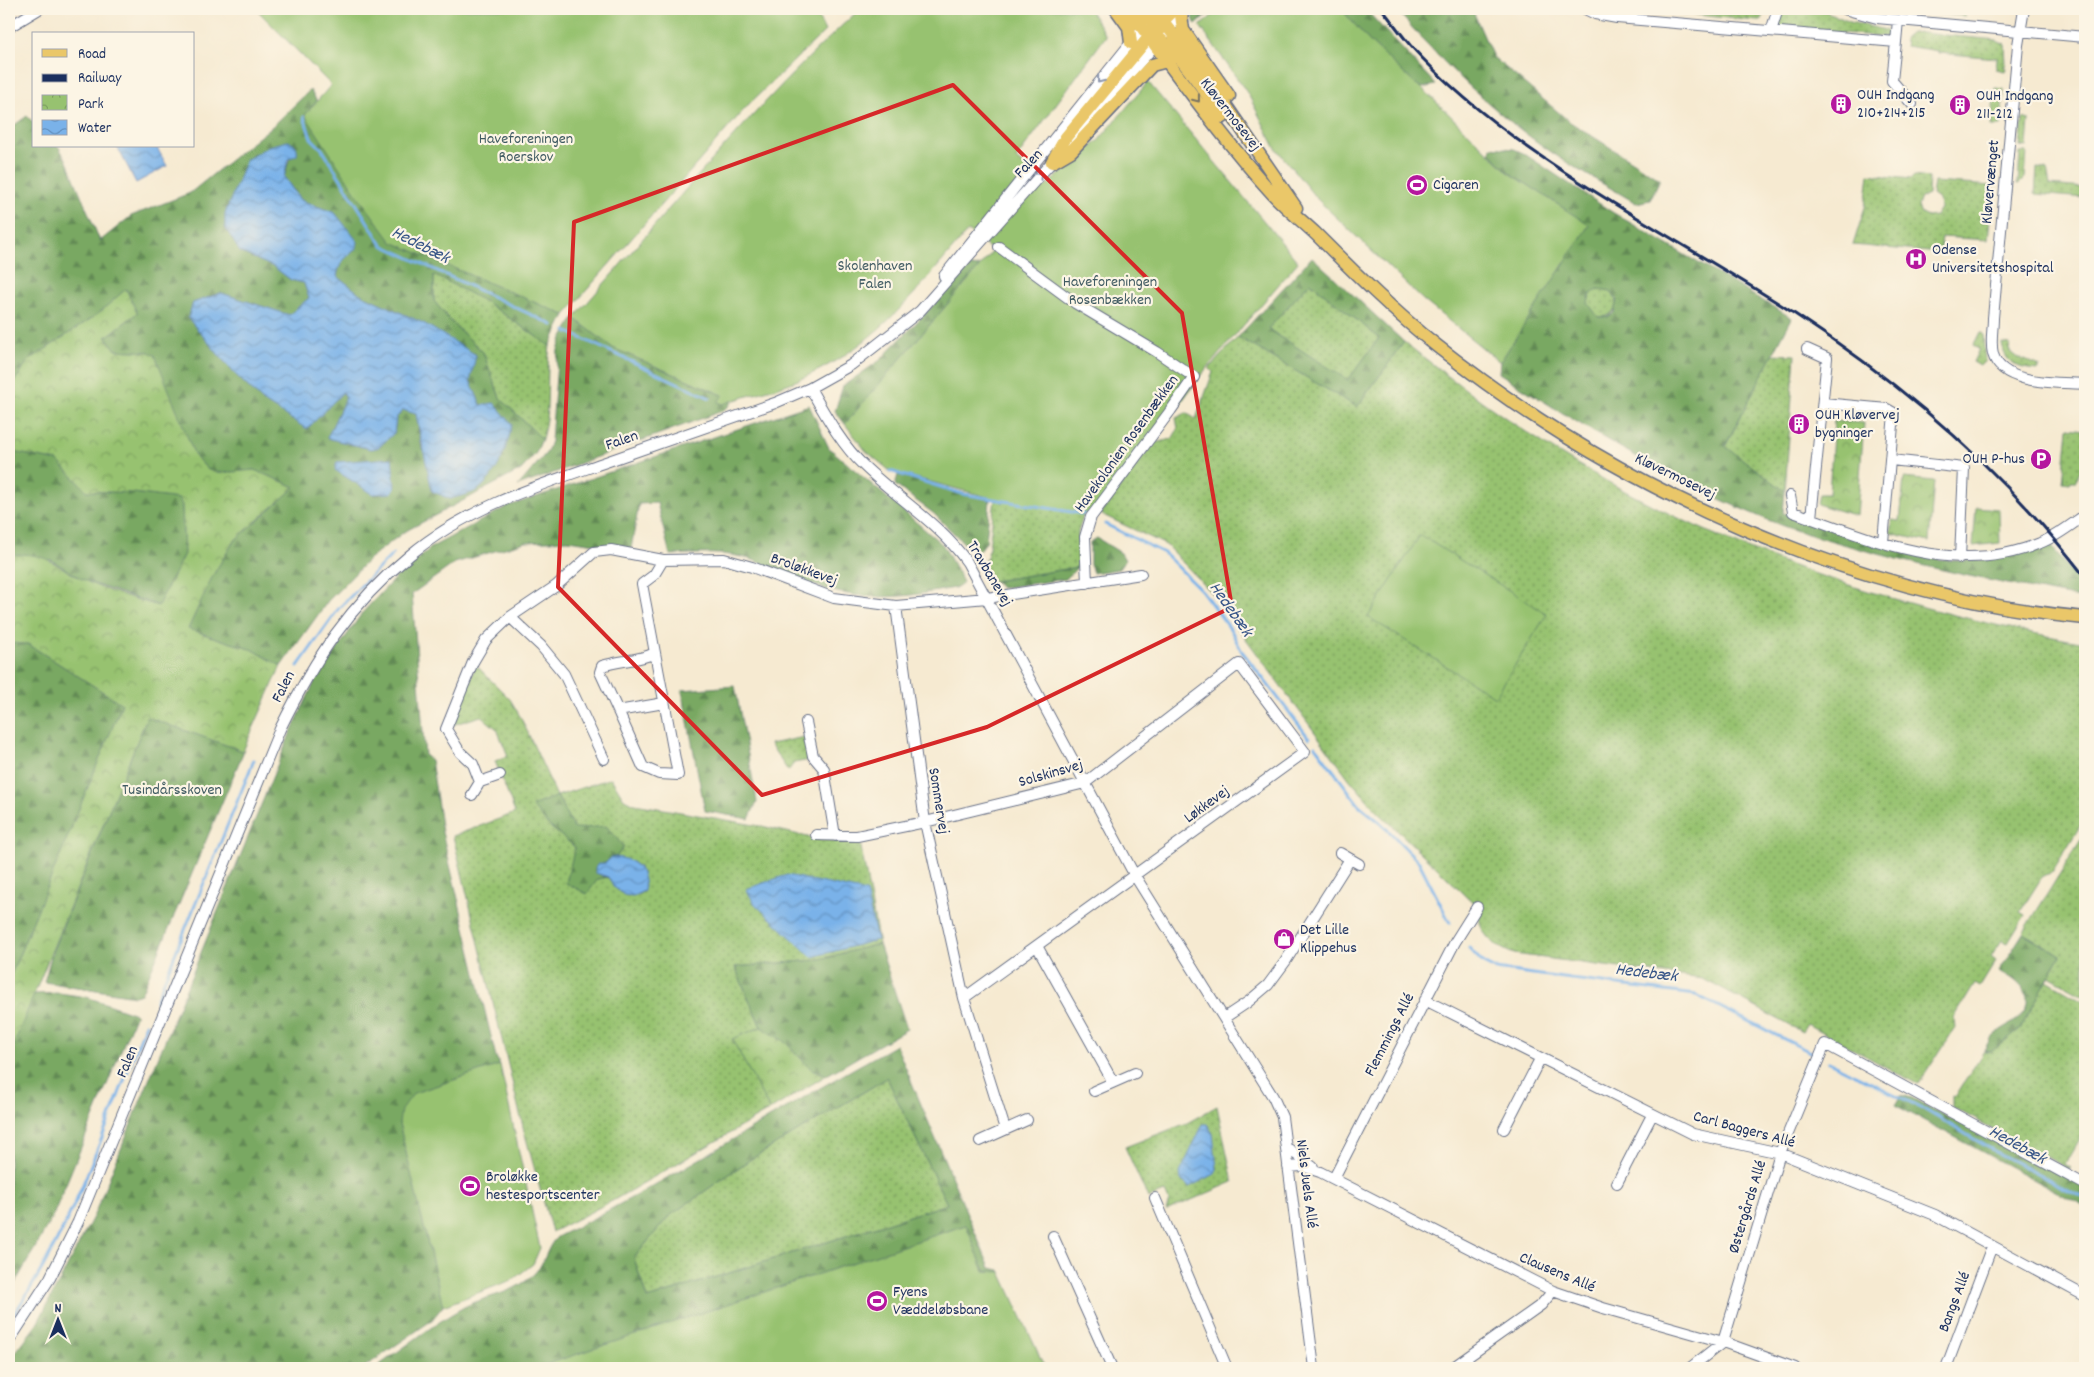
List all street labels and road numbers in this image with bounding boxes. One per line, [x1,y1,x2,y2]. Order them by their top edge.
street label: Kløvermosevej [1194,73,1266,157]
street label: Kløvervænget [1976,139,2006,225]
street label: Falen [1009,144,1049,184]
street label: Havekolonien Rosenbækken [1069,370,1185,518]
street label: Falen [603,425,641,457]
street label: Kløvermosevej [1631,447,1719,507]
street label: Travbanevej [960,537,1018,611]
street label: Broløkkevej [767,547,841,593]
street label: Falen [266,667,302,707]
street label: Solskinsvej [1016,754,1086,794]
street label: Sommervej [921,766,955,836]
street label: Løkkevej [1179,780,1235,830]
street label: Flemmings Allé [1359,989,1421,1081]
street label: Falen [111,1042,145,1082]
street label: Carl Baggers Allé [1691,1105,1798,1155]
street label: Niels Juels Allé [1289,1138,1323,1230]
street label: Østergårds Allé [1723,1157,1773,1256]
street label: Clausens Allé [1515,1247,1599,1299]
street label: Bangs Allé [1933,1268,1977,1336]

